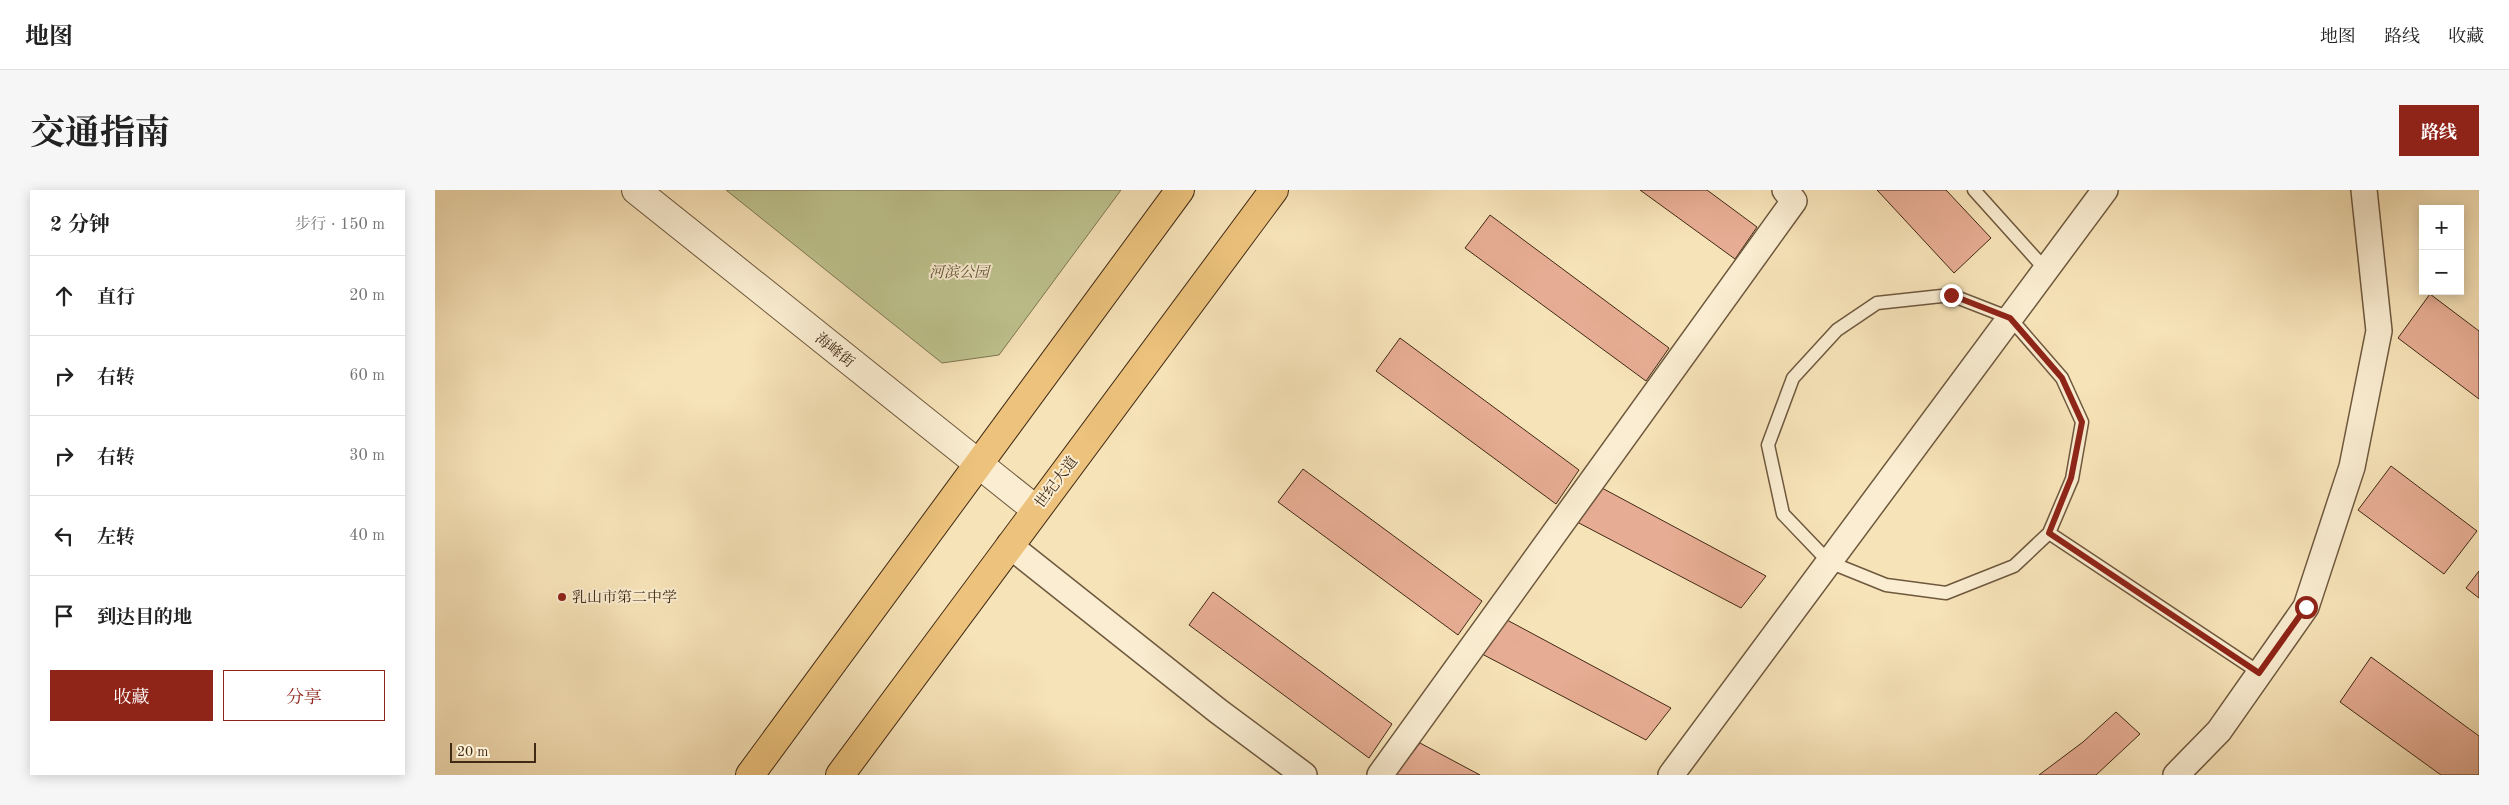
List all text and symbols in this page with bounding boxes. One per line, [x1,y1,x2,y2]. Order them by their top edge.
text: 地图 [25,26,73,50]
text: 地图 [2320,28,2356,46]
text: 路线 [2384,28,2420,46]
text: 收藏 [2448,28,2484,46]
button: 路线 [2399,105,2479,156]
text: 交通指南 [30,117,170,152]
map controls [2419,205,2464,295]
button: + [2419,205,2464,250]
text: 2 分钟 [50,215,110,236]
text: 步行 · 150 m [295,217,385,233]
button: − [2419,250,2464,295]
park label: 河滨公园 [929,264,991,281]
icon: ahead [50,282,78,310]
route end [1940,284,1963,307]
text: 20 m [349,288,385,304]
text: 直行 [97,289,135,308]
street label: 海峰街 [812,330,858,371]
icon: right [50,362,78,390]
text: 60 m [349,368,385,384]
text: 右转 [97,369,135,388]
icon: right [50,442,78,470]
text: 30 m [349,448,385,464]
text: 右转 [97,449,135,468]
street label: 世纪大道 [1032,453,1081,511]
icon: left [50,522,78,550]
text: 40 m [349,528,385,544]
text: 左转 [97,529,135,548]
place label: 乳山市第二中学 [572,589,677,606]
marker: 乳山市第二中学 [556,591,568,603]
route start [2295,596,2318,619]
icon: arrive [50,602,78,630]
text: 到达目的地 [97,609,192,628]
button: 收藏 [50,670,213,721]
button: 分享 [223,670,385,721]
scale bar [450,740,536,763]
text: 20 m [457,745,488,759]

